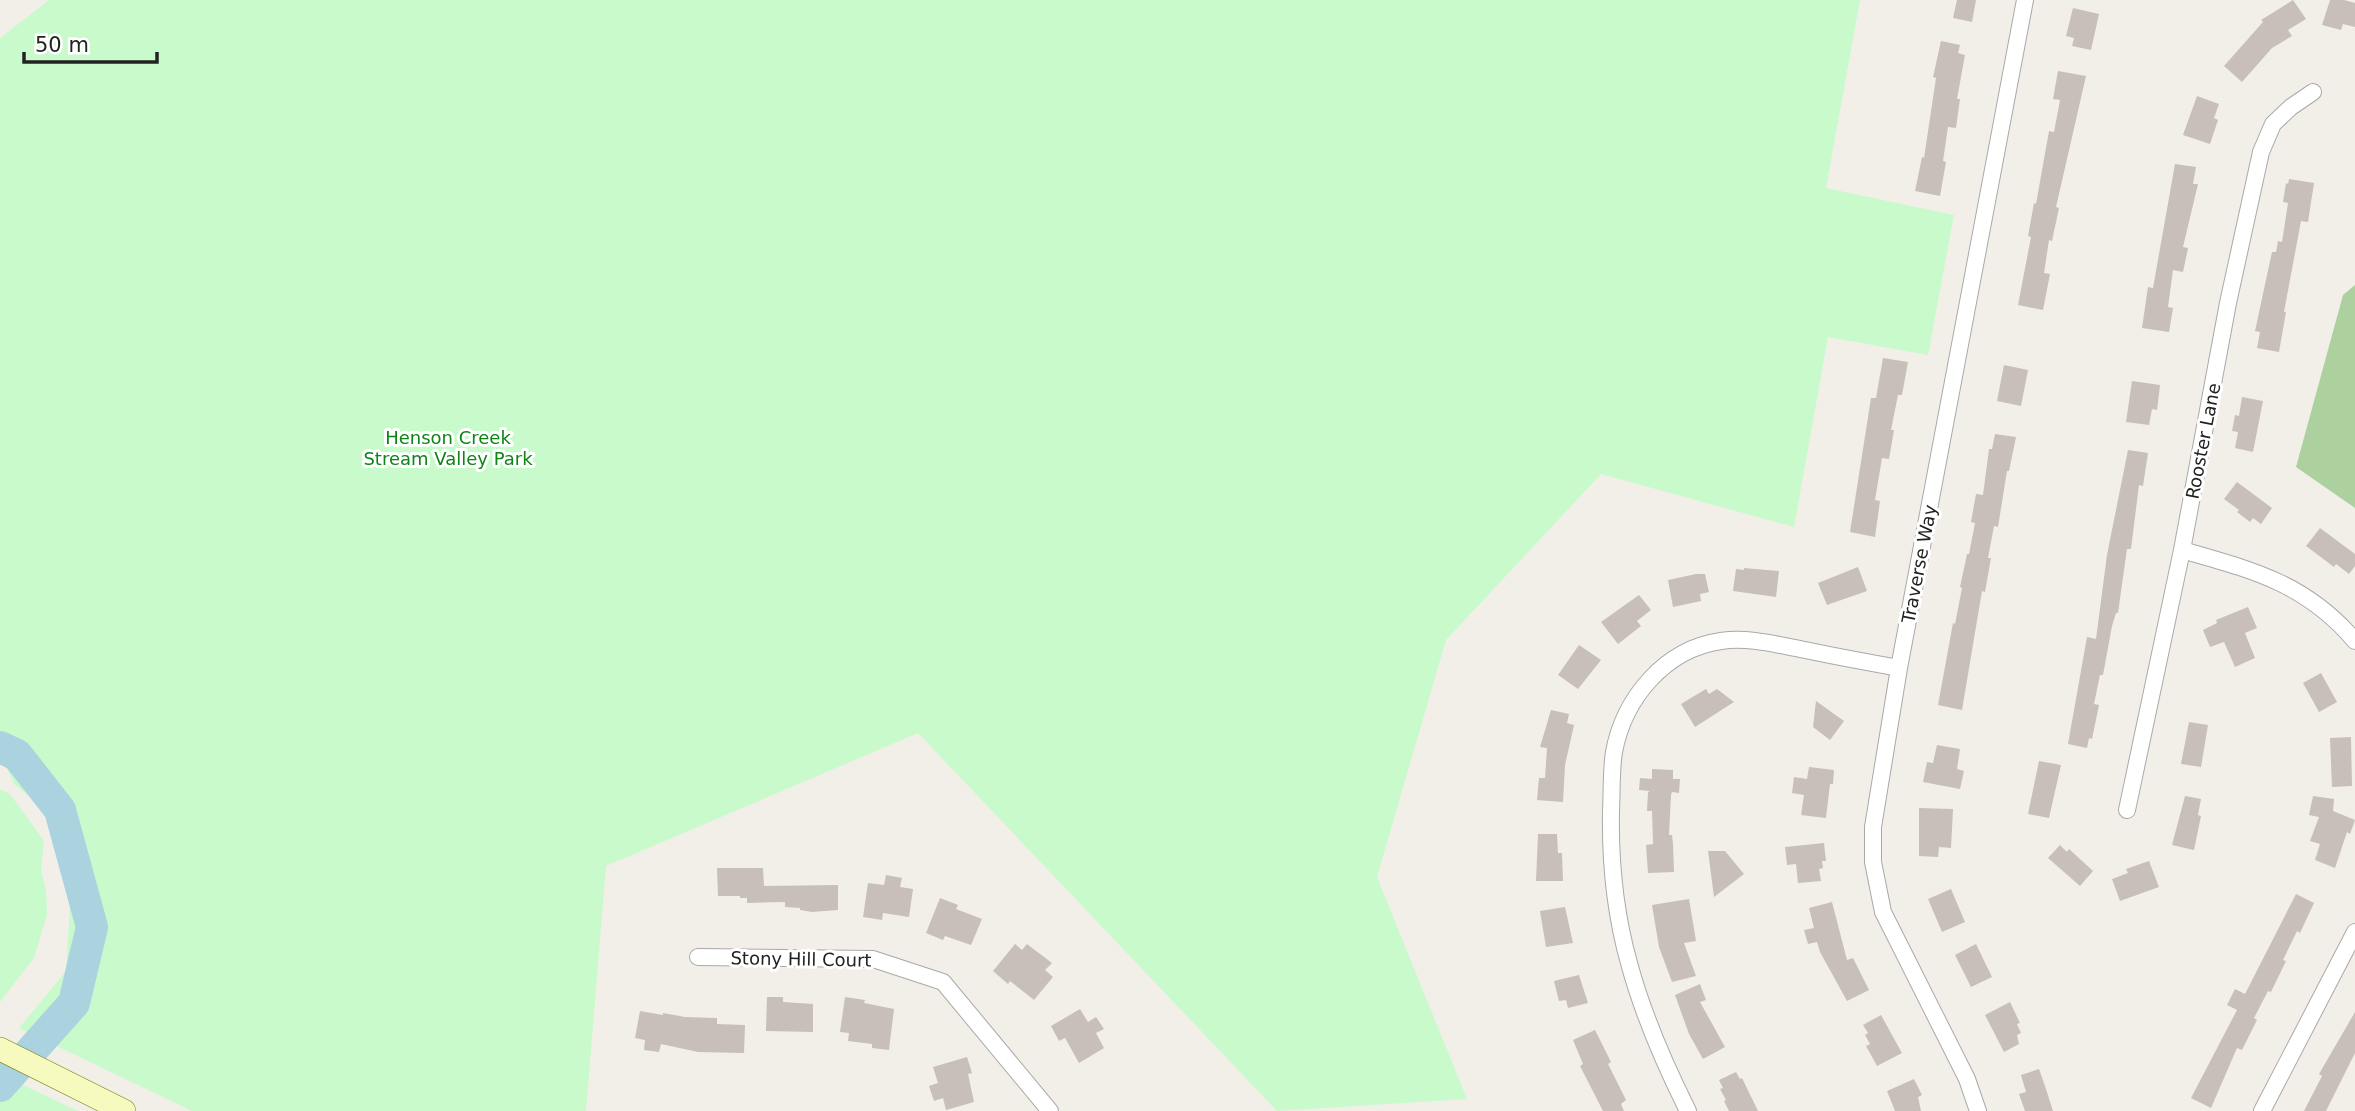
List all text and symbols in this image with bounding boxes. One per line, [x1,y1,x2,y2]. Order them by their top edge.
scale bar [24,21,158,65]
text: 50 m [35,33,89,57]
street label: Rooster Lane [2181,381,2225,501]
park label: Henson Creek Stream Valley Park [363,427,533,469]
street label: Traverse Way [1897,503,1941,626]
street label: Stony Hill Court [730,947,872,971]

